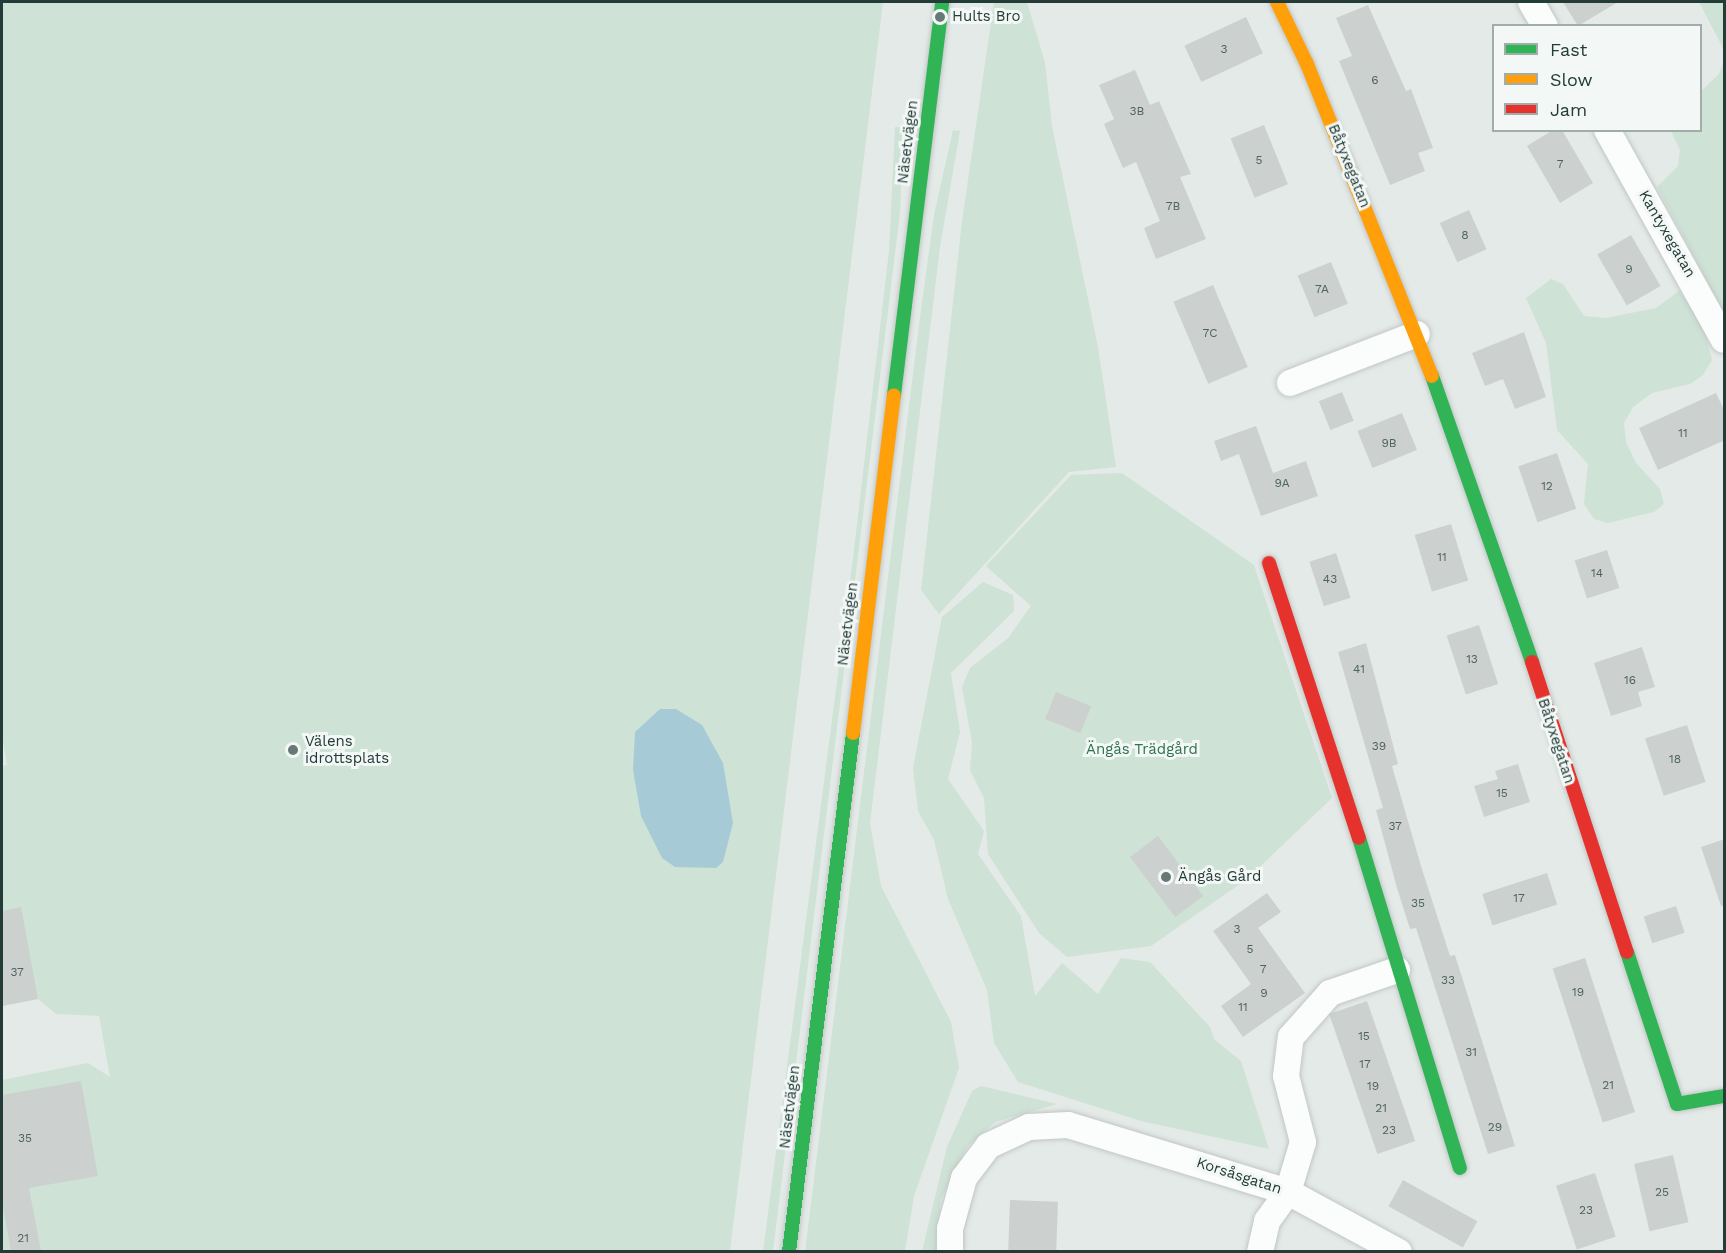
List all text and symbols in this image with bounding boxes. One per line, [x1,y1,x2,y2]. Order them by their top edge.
place label: Hults Bro [952,8,1020,26]
marker: Hults Bro [933,10,947,24]
legend [1492,24,1702,132]
text: Fast [1550,39,1587,60]
house number: 3 [1221,43,1227,57]
text: Slow [1550,69,1593,90]
house number: 6 [1371,74,1379,88]
street label: Näsetvägen [894,99,922,185]
text: Jam [1550,99,1587,120]
house number: 3B [1130,105,1144,119]
street label: Båtyxegatan [1324,122,1374,210]
house number: 5 [1256,154,1262,168]
house number: 7 [1557,158,1563,172]
street label: Kantyxegatan [1635,187,1699,281]
house number: 7B [1166,200,1180,214]
house number: 8 [1461,229,1469,243]
house number: 9 [1625,263,1633,277]
house number: 7A [1315,283,1329,297]
house number: 7C [1203,327,1217,341]
house number: 11 [1678,427,1688,441]
house number: 9B [1381,437,1397,451]
house number: 9A [1274,477,1290,491]
house number: 12 [1541,480,1553,494]
house number: 11 [1437,551,1447,565]
house number: 14 [1591,567,1603,581]
house number: 43 [1323,573,1337,587]
street label: Näsetvägen [834,581,862,667]
house number: 13 [1466,653,1478,667]
house number: 41 [1353,663,1365,677]
house number: 16 [1624,674,1636,688]
street label: Båtyxegatan [1534,696,1578,786]
place label: Välens idrottsplats [305,732,389,767]
house number: 39 [1372,740,1386,754]
park label: Ängås Trädgård [1086,741,1198,759]
marker: Välens idrottsplats [286,743,300,757]
house number: 18 [1669,753,1681,767]
house number: 15 [1496,787,1508,801]
house number: 37 [1388,820,1402,834]
place label: Ängås Gård [1178,868,1261,886]
marker: Ängås Gård [1159,870,1173,884]
house number: 17 [1513,892,1525,906]
house number: 35 [1411,897,1425,911]
house number: 3 [1234,923,1240,937]
house number: 5 [1247,943,1253,957]
house number: 7 [1260,963,1266,977]
house number: 37 [10,966,24,980]
house number: 33 [1441,974,1455,988]
house number: 19 [1572,986,1584,1000]
house number: 9 [1260,987,1268,1001]
house number: 11 [1238,1001,1248,1015]
house number: 15 [1358,1030,1370,1044]
house number: 31 [1465,1046,1477,1060]
house number: 17 [1359,1058,1371,1072]
street label: Näsetvägen [776,1064,804,1150]
house number: 21 [1602,1079,1614,1093]
house number: 19 [1367,1080,1379,1094]
house number: 21 [1375,1102,1387,1116]
house number: 29 [1488,1121,1502,1135]
house number: 23 [1382,1124,1396,1138]
house number: 35 [18,1132,32,1146]
street label: Korsåsgatan [1194,1154,1284,1198]
house number: 25 [1655,1186,1669,1200]
house number: 23 [1579,1204,1593,1218]
house number: 21 [17,1232,29,1246]

